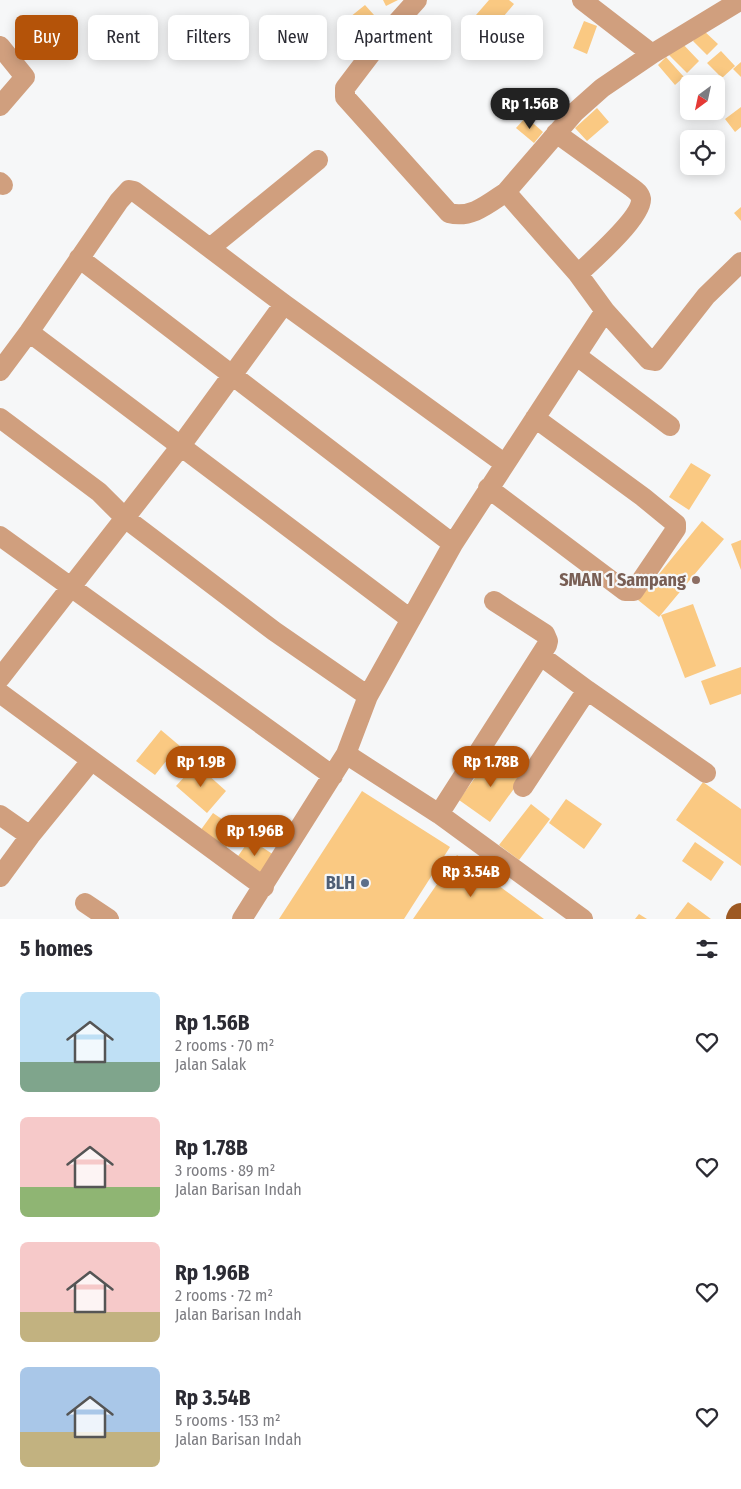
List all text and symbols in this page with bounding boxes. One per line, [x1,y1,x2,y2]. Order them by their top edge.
chip: Buy [15,15,78,60]
chip: Rent [88,15,158,60]
chip: Filters [168,15,249,60]
chip: New [259,15,327,60]
chip: Apartment [337,15,451,60]
chip: House [461,15,543,60]
north arrow [680,75,725,120]
map controls [680,75,725,175]
pin: Rp 1.56B [478,88,582,130]
text: Rp 1.56B [502,94,558,113]
button: locate [680,130,725,175]
place label: SMAN 1 Sampang [559,569,686,591]
marker: SMAN 1 Sampang [690,574,702,586]
pin: Rp 1.9B [155,746,247,788]
pin: Rp 1.78B [439,746,543,788]
text: Rp 1.9B [177,752,225,771]
text: Rp 1.78B [463,752,519,771]
pin: Rp 1.96B [203,814,307,857]
text: Rp 1.96B [227,821,283,840]
pin: Rp 3.54B [419,856,523,898]
text: Rp 3.54B [442,862,500,881]
place label: BLH [326,872,355,894]
marker: BLH [359,877,371,889]
icon: filters [693,935,721,963]
text: 5 homes [20,936,93,962]
text: Rp 1.56B [175,1010,250,1036]
icon: home [60,1012,120,1072]
icon: heart [693,1028,721,1056]
text: 2 rooms · 70 m² [175,1036,274,1055]
text: Jalan Salak [175,1055,246,1074]
text: Rp 1.78B [175,1135,248,1161]
icon: home [60,1137,120,1197]
icon: heart [693,1153,721,1181]
text: 3 rooms · 89 m² [175,1161,275,1180]
text: Jalan Barisan Indah [175,1180,302,1199]
text: Rp 1.96B [175,1260,249,1286]
icon: home [60,1262,120,1322]
icon: heart [693,1278,721,1306]
text: 2 rooms · 72 m² [175,1286,273,1305]
text: Jalan Barisan Indah [175,1305,302,1324]
text: Rp 3.54B [175,1385,250,1411]
icon: home [60,1387,120,1447]
icon: heart [693,1403,721,1431]
text: 5 rooms · 153 m² [175,1411,281,1430]
text: Jalan Barisan Indah [175,1430,302,1449]

